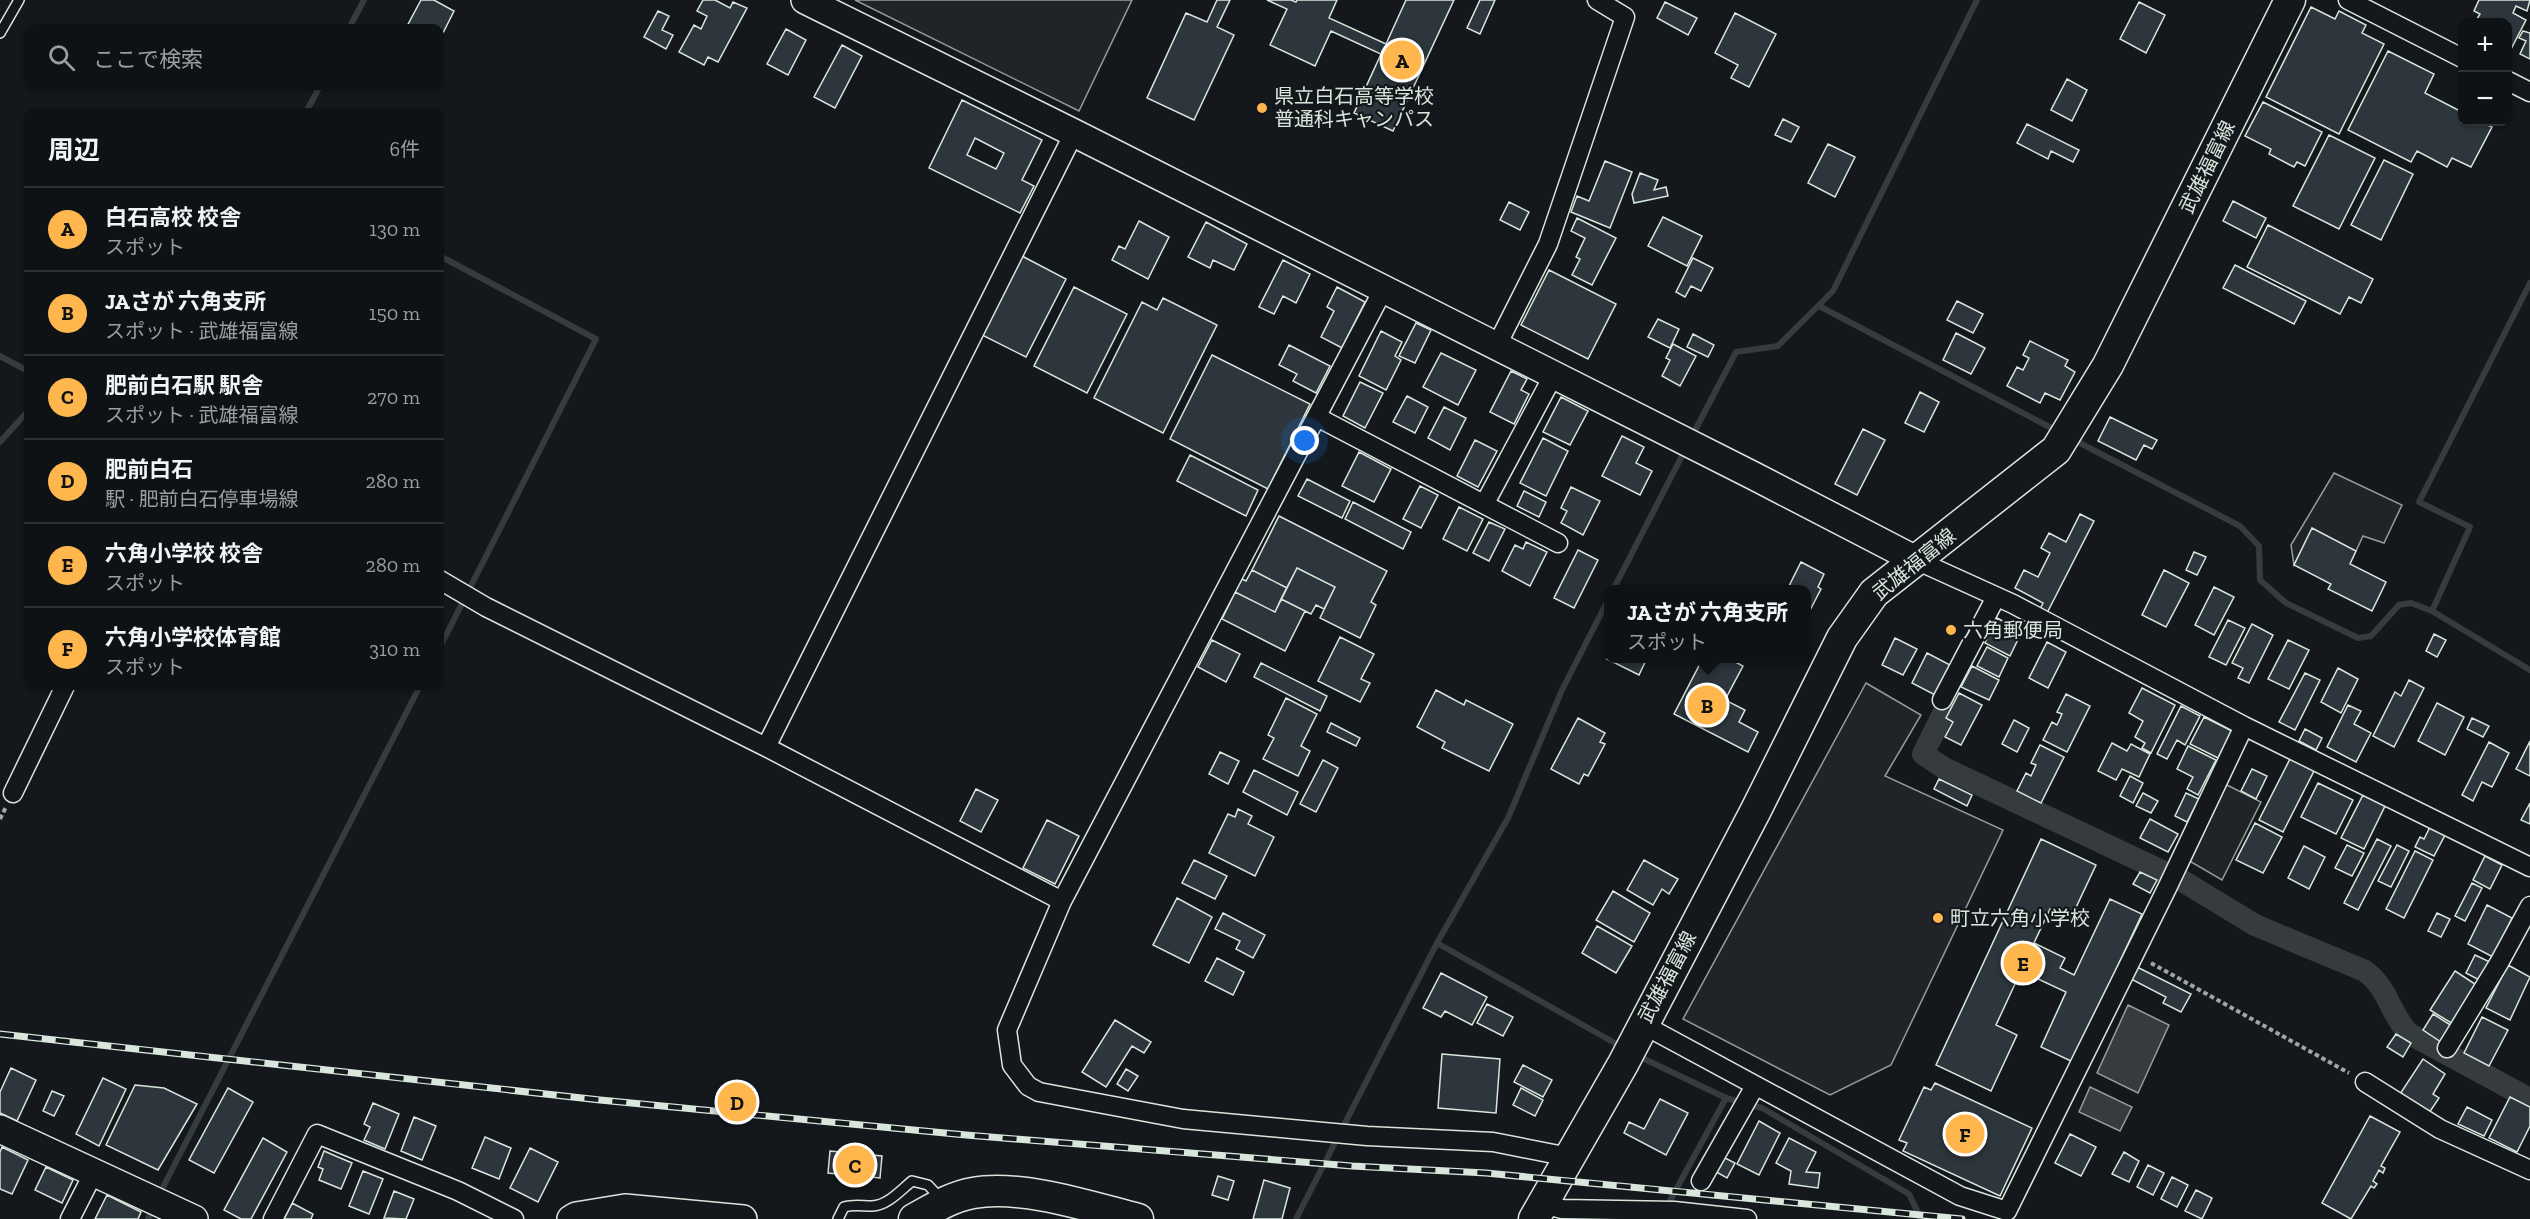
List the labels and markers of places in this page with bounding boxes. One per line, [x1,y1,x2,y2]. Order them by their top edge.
pin: A [1382,38,1422,82]
place label: 県立白石高等学校 普通科キャンパス [1274,84,1434,131]
marker: 県立白石高等学校 普通科キャンパス [1255,101,1269,115]
place label: 六角郵便局 [1963,618,2063,642]
marker: 六角郵便局 [1944,623,1958,637]
pin: B [1688,682,1726,728]
place label: 町立六角小学校 [1950,906,2090,930]
marker: 町立六角小学校 [1931,911,1945,925]
pin: E [2004,940,2042,986]
pin: D [718,1080,756,1124]
pin: F [1946,1112,1984,1156]
pin: C [836,1142,874,1188]

